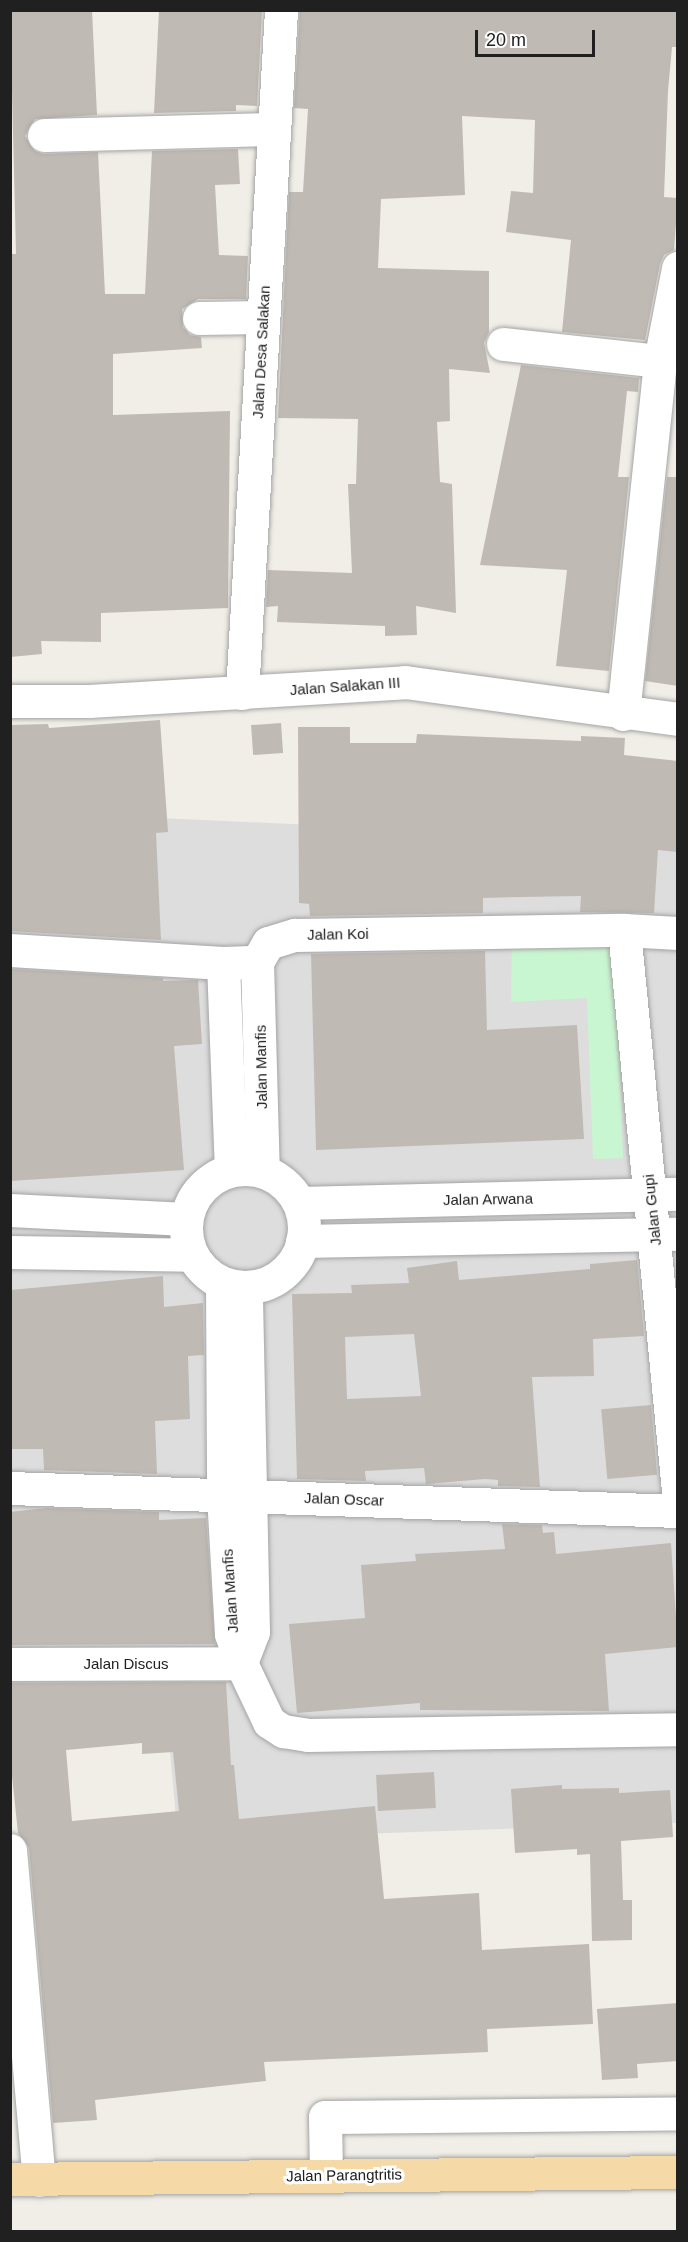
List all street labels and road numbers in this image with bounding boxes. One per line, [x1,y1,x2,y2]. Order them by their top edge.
street label: Jalan Desa Salakan [249,285,273,419]
street label: Jalan Salakan III [289,673,401,699]
street label: Jalan Koi [307,924,369,944]
street label: Jalan Manfis [251,1025,271,1109]
street label: Jalan Gupi [639,1173,665,1247]
street label: Jalan Arwana [442,1189,534,1209]
street label: Jalan Oscar [304,1489,384,1509]
street label: Jalan Manfis [218,1548,242,1634]
street label: Jalan Discus [83,1655,169,1673]
street label: Jalan Parangtritis [286,2165,402,2185]

